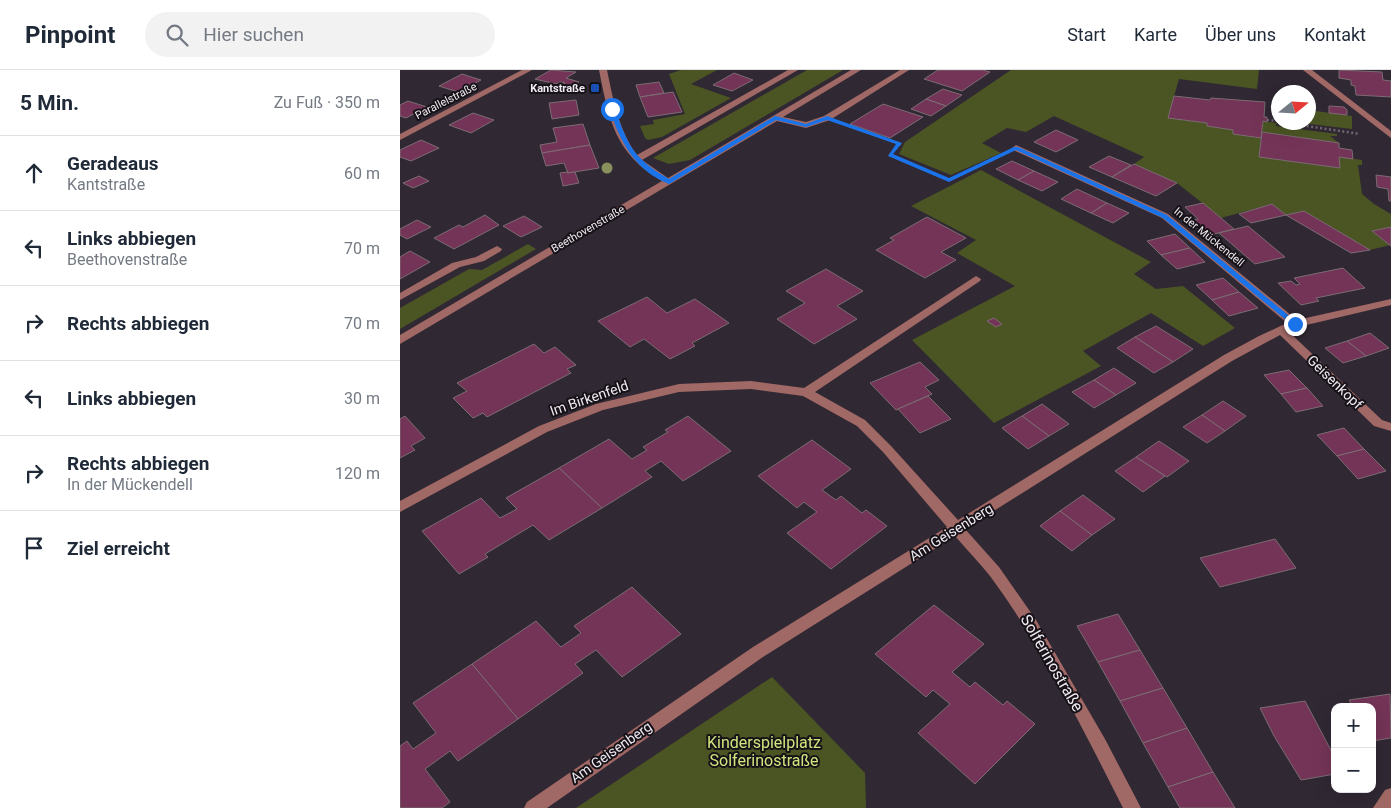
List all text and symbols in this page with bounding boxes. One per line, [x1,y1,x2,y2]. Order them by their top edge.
search box [145,12,495,57]
text: Pinpoint [25,21,115,49]
icon: search [163,21,191,49]
text: Hier suchen [203,23,304,46]
text: Start [1067,24,1106,45]
text: Karte [1134,24,1177,45]
text: Über uns [1205,24,1276,45]
text: Kontakt [1304,24,1366,45]
street label: Parallelstraße [413,80,479,122]
place label: Kantstraße [530,82,585,95]
marker: Kantstraße [589,82,601,94]
north arrow [1271,85,1316,130]
text: 5 Min. [20,91,79,115]
text: Zu Fuß · 350 m [274,93,380,112]
route start [601,98,624,121]
text: Geradeaus [67,152,159,175]
icon: ahead [20,159,48,187]
text: 60 m [344,164,380,183]
text: Kantstraße [67,175,145,194]
street label: Beethovenstraße [549,203,627,255]
street label: In der Mückendell [1171,205,1247,269]
text: Links abbiegen [67,227,196,250]
icon: left [20,234,48,262]
text: 70 m [344,239,380,258]
text: Beethovenstraße [67,250,187,269]
icon: right [20,309,48,337]
text: Rechts abbiegen [67,312,209,335]
route end [1284,313,1307,336]
text: 70 m [344,314,380,333]
street label: Geisenkopf [1304,352,1366,412]
street label: Im Birkenfeld [548,377,630,419]
icon: left [20,384,48,412]
text: Links abbiegen [67,387,196,410]
text: 30 m [344,389,380,408]
text: Rechts abbiegen [67,452,209,475]
icon: right [20,459,48,487]
text: 120 m [335,464,380,483]
text: In der Mückendell [67,475,193,494]
street label: Am Geisenberg [906,500,996,564]
icon: arrive [20,534,48,562]
text: Ziel erreicht [67,537,170,560]
street label: Solferinostraße [1017,611,1087,715]
map controls [1331,703,1376,793]
button: + [1331,703,1376,748]
street label: Am Geisenberg [567,718,655,786]
park label: Kinderspielplatz Solferinostraße [707,733,821,770]
button: − [1331,748,1376,793]

